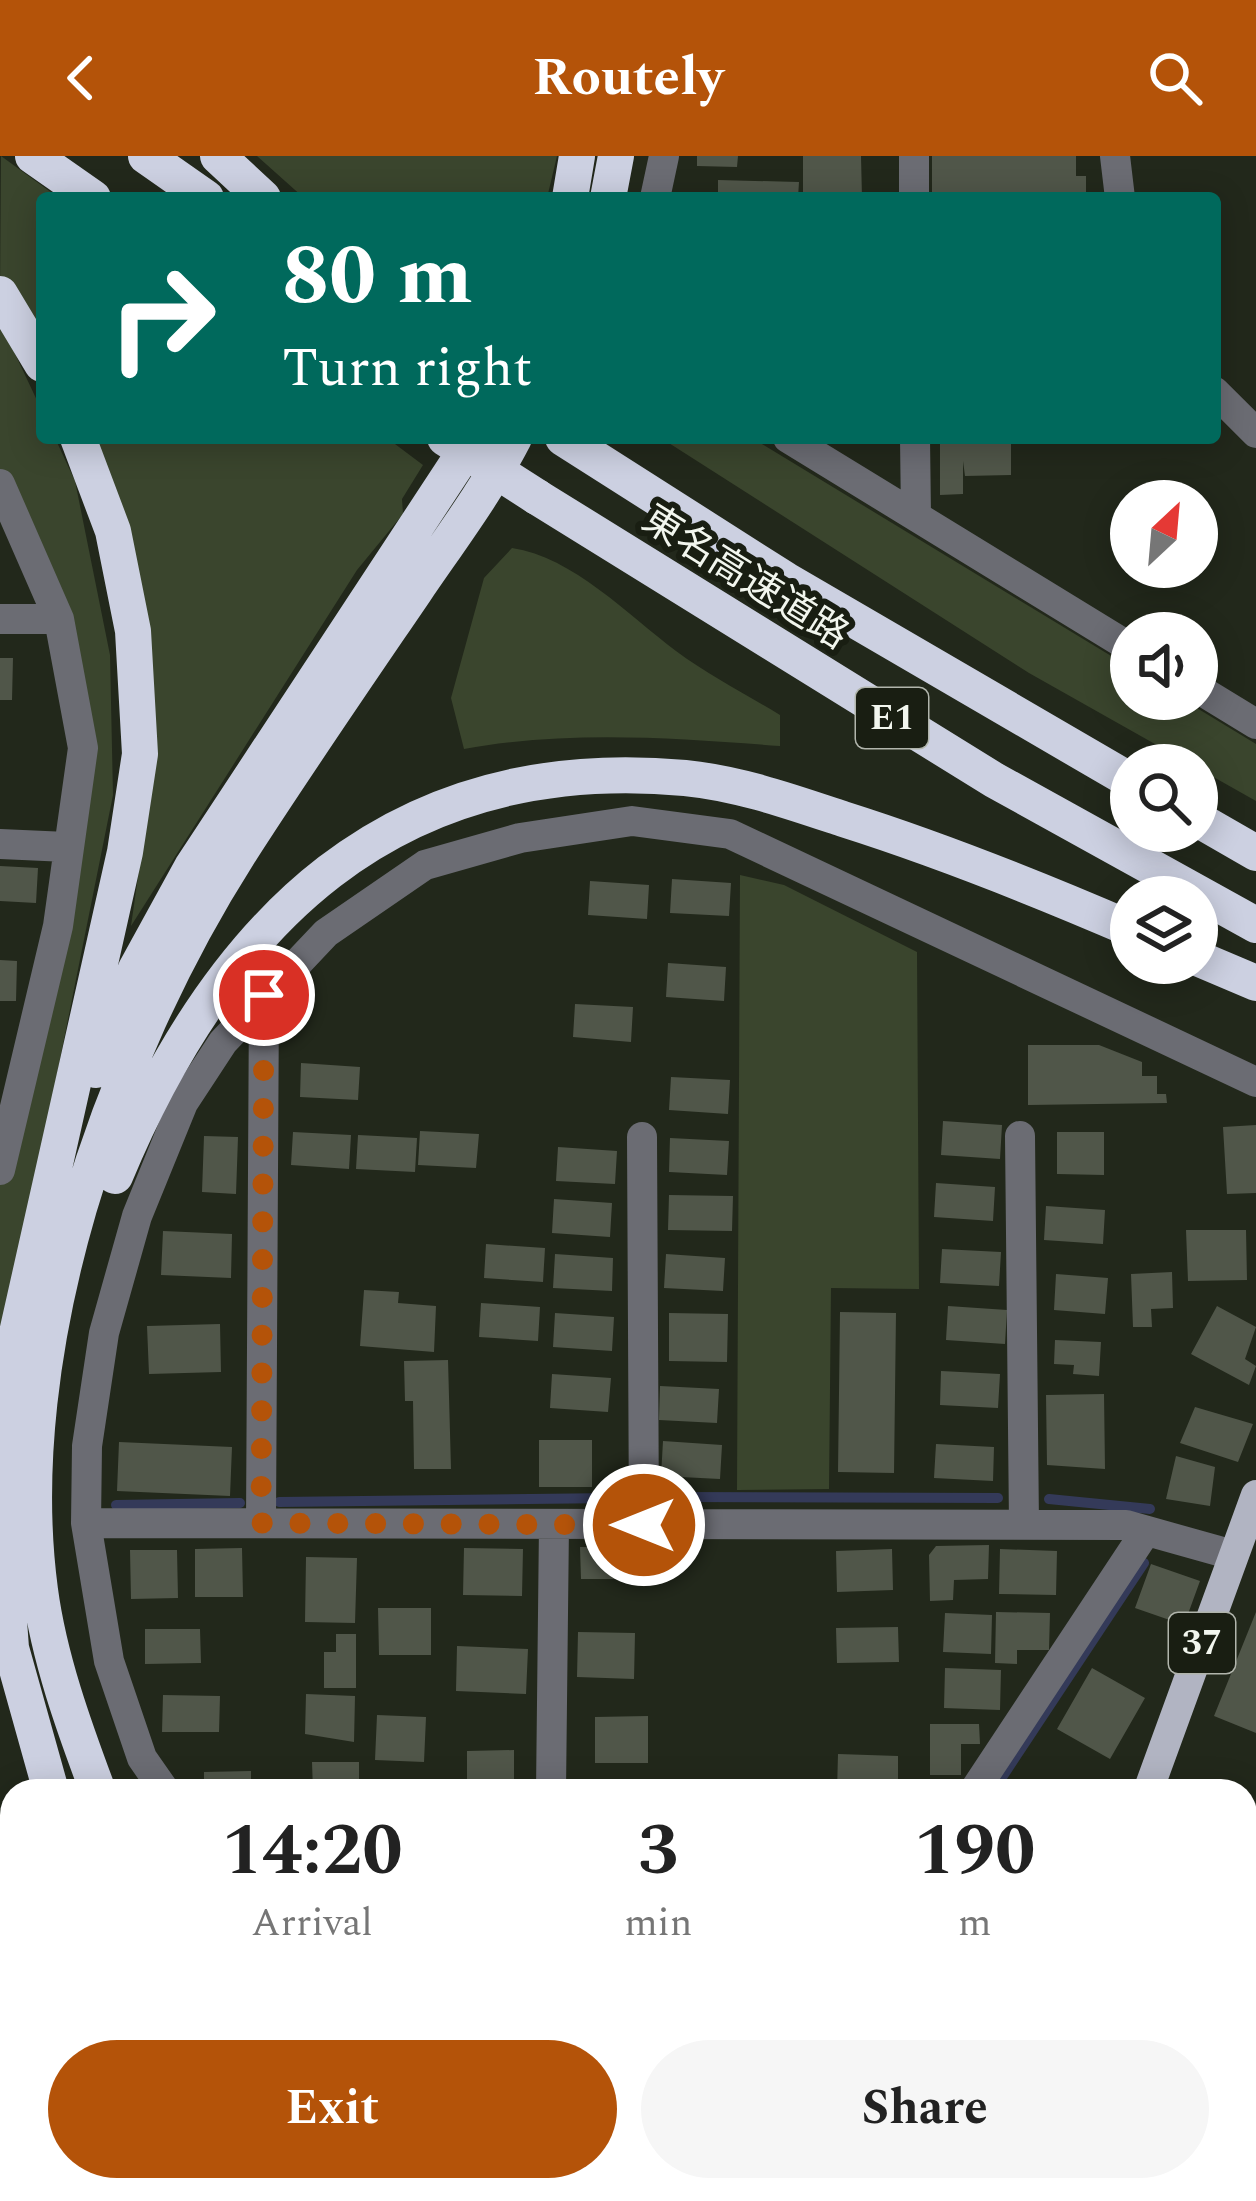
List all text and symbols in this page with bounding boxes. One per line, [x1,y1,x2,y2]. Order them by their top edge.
text: Routely [533,37,723,119]
icon: back [48,45,114,111]
icon: search [1142,45,1208,111]
text: 80 m [282,213,473,341]
icon: right [84,240,240,396]
text: Turn right [282,328,532,410]
north arrow [1110,480,1218,588]
map controls [1110,480,1218,984]
street label: 東名高速道路 [630,491,860,665]
button: sound [1110,612,1218,720]
road number: E1 [856,688,928,748]
button: search [1110,744,1218,852]
button: layers [1110,876,1218,984]
pin [213,944,315,1046]
icon: arrive [231,962,297,1028]
position arrow [581,1462,707,1588]
road number: 37 [1169,1613,1235,1673]
text: 14:20 [222,1797,403,1906]
text: 3 [638,1797,679,1906]
text: 190 [914,1797,1035,1906]
text: Arrival [251,1894,373,1953]
text: min [624,1894,692,1953]
text: m [958,1894,991,1953]
button: Exit [48,2040,617,2178]
button: Share [641,2040,1209,2178]

